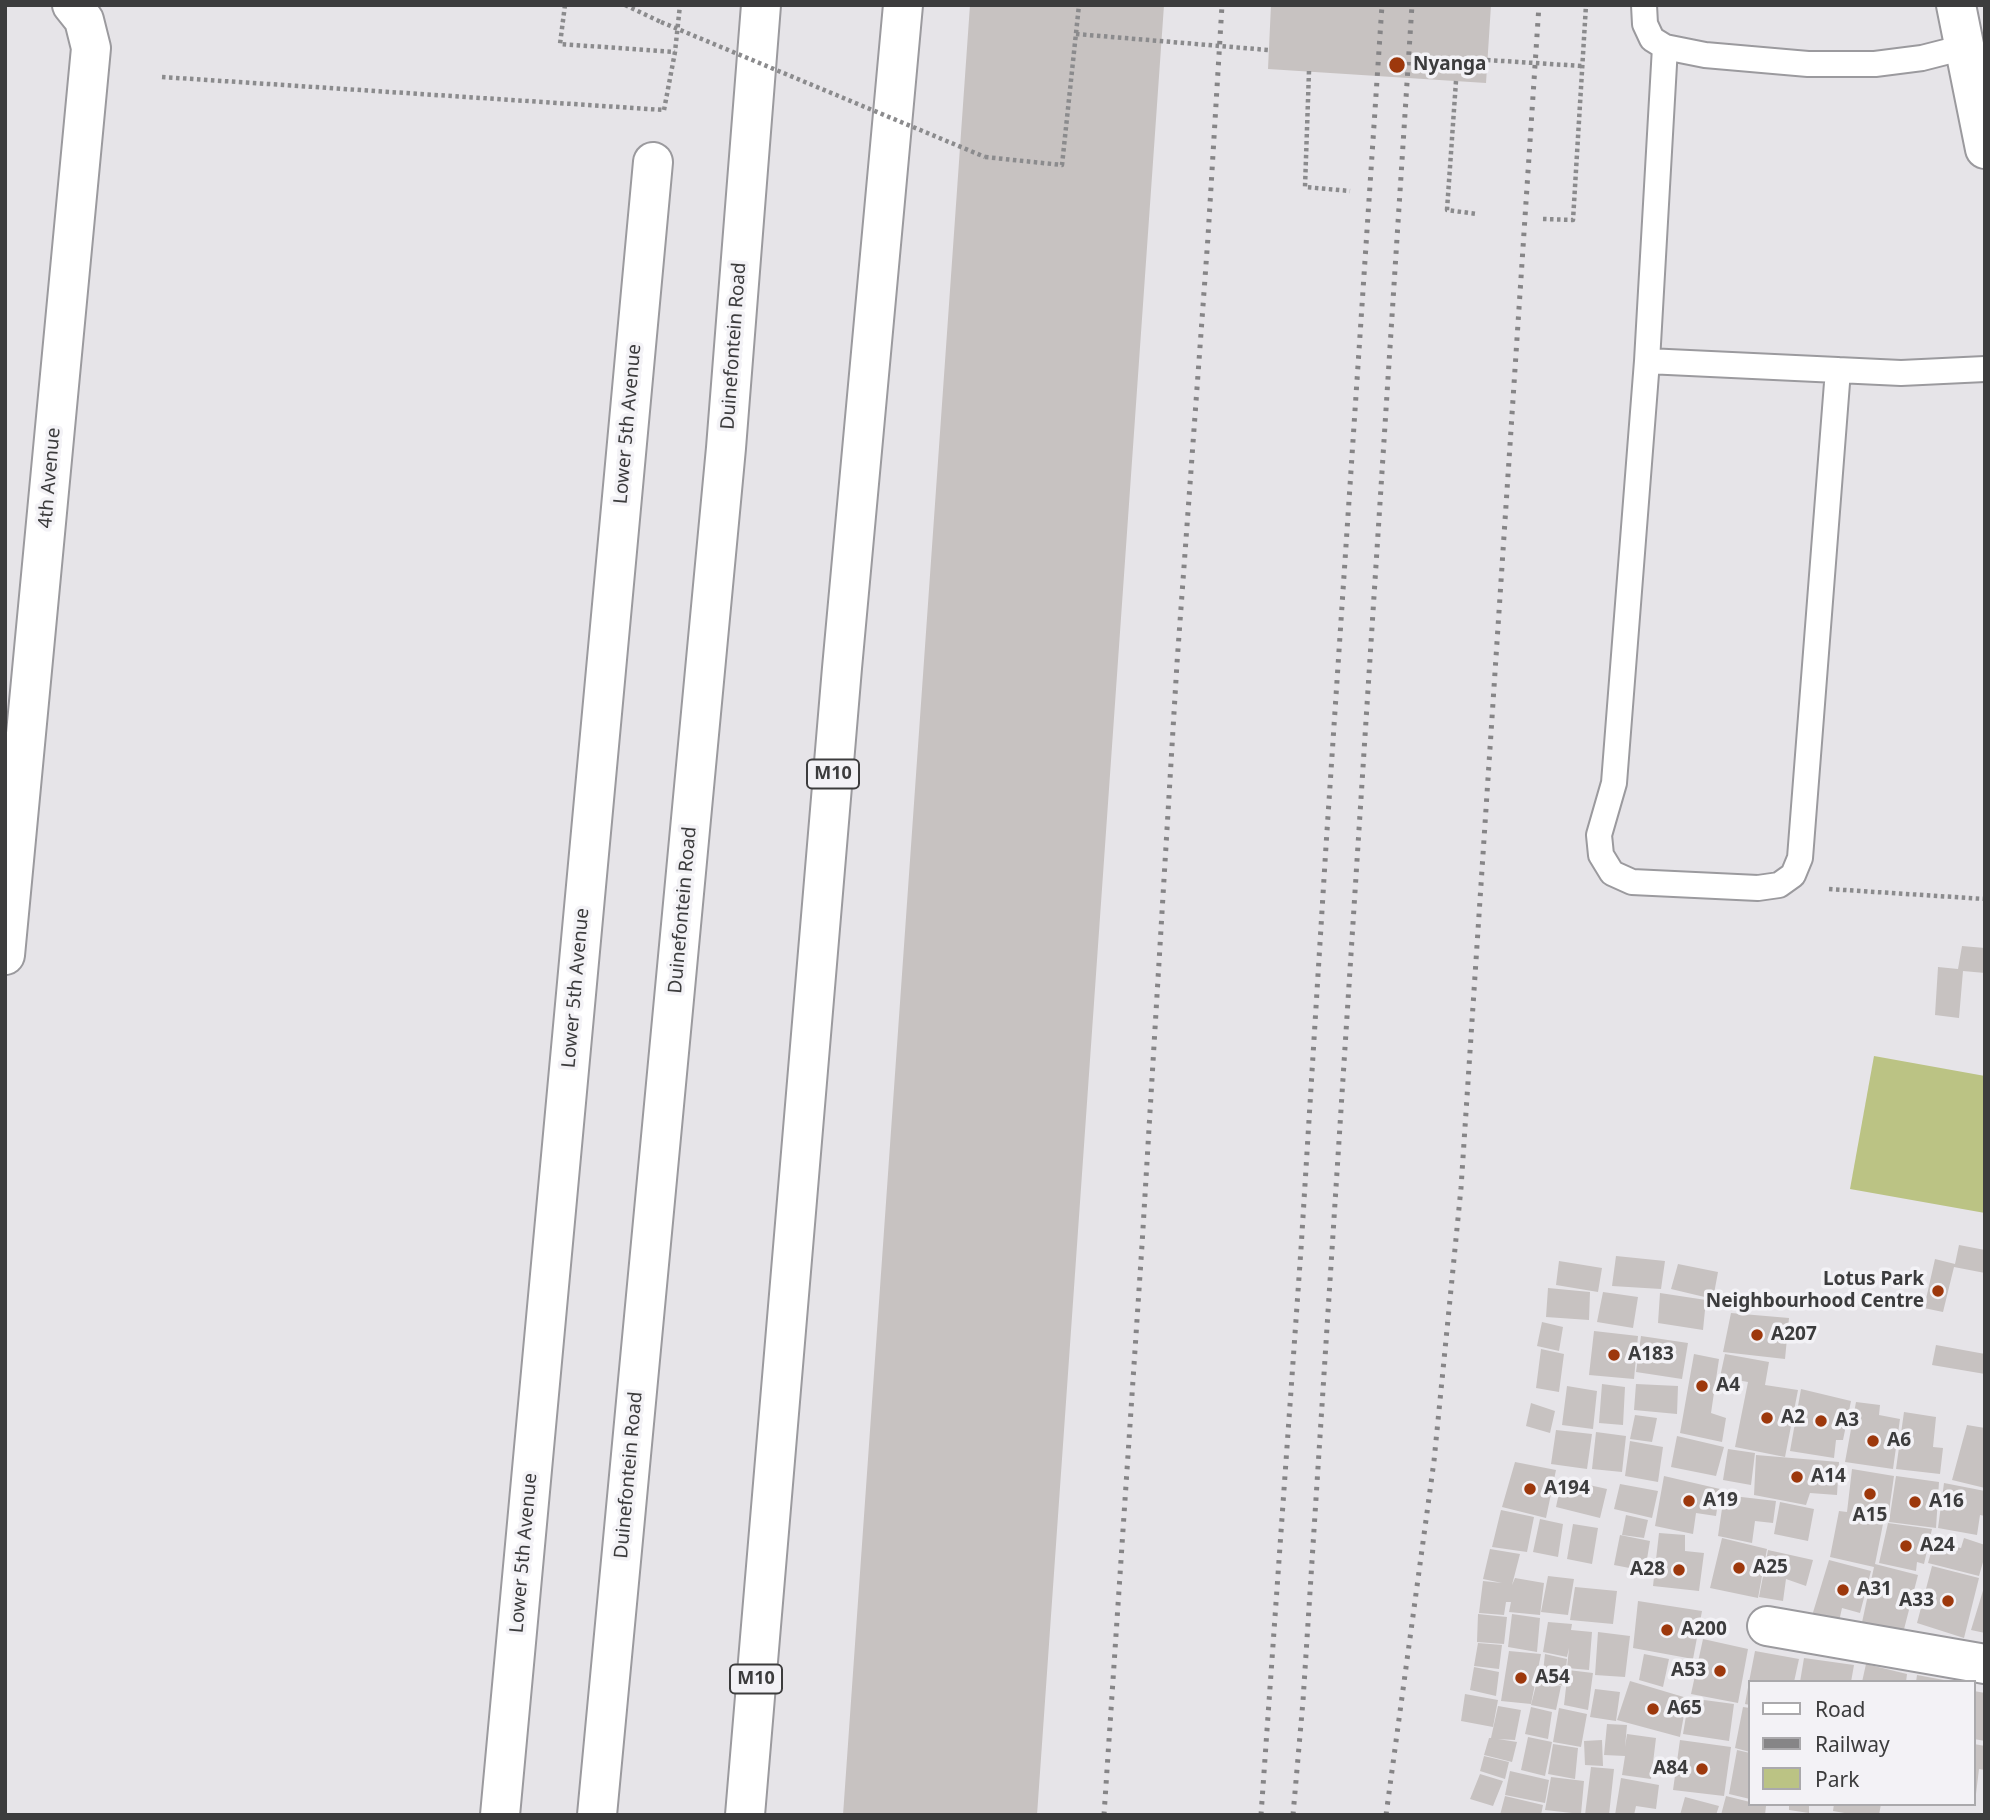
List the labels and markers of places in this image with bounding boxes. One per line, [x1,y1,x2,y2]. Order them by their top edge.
place label: Nyanga [1413,54,1486,76]
marker: Nyanga [1387,55,1407,75]
place label: Lotus Park Neighbourhood Centre [1706,1269,1924,1313]
marker: Lotus Park Neighbourhood Centre [1930,1283,1946,1299]
place label: A207 [1771,1324,1817,1346]
marker: A207 [1749,1327,1765,1343]
place label: A183 [1628,1344,1674,1366]
marker: A183 [1606,1347,1622,1363]
place label: A4 [1716,1375,1740,1397]
marker: A4 [1694,1378,1710,1394]
place label: A2 [1781,1407,1805,1429]
marker: A2 [1759,1410,1775,1426]
place label: A3 [1835,1410,1859,1432]
marker: A3 [1813,1413,1829,1429]
place label: A6 [1887,1430,1911,1452]
marker: A6 [1865,1433,1881,1449]
place label: A14 [1811,1466,1846,1488]
marker: A14 [1789,1469,1805,1485]
place label: A194 [1544,1478,1590,1500]
marker: A194 [1522,1481,1538,1497]
marker: A15 [1862,1486,1878,1502]
place label: A19 [1703,1490,1738,1512]
place label: A16 [1929,1491,1964,1513]
marker: A19 [1681,1493,1697,1509]
marker: A16 [1907,1494,1923,1510]
place label: A15 [1853,1505,1887,1527]
place label: A24 [1920,1535,1955,1557]
marker: A24 [1898,1538,1914,1554]
place label: A25 [1753,1557,1788,1579]
place label: A28 [1630,1559,1665,1581]
marker: A25 [1731,1560,1747,1576]
marker: A28 [1671,1562,1687,1578]
place label: A31 [1857,1579,1892,1601]
marker: A31 [1835,1582,1851,1598]
place label: A33 [1899,1590,1934,1612]
marker: A33 [1940,1593,1956,1609]
place label: A200 [1681,1619,1727,1641]
marker: A200 [1659,1622,1675,1638]
place label: A53 [1671,1660,1706,1682]
marker: A53 [1712,1663,1728,1679]
place label: A54 [1535,1667,1570,1689]
marker: A54 [1513,1670,1529,1686]
place label: A65 [1667,1698,1702,1720]
marker: A65 [1645,1701,1661,1717]
place label: A84 [1653,1758,1688,1780]
marker: A84 [1694,1761,1710,1777]

